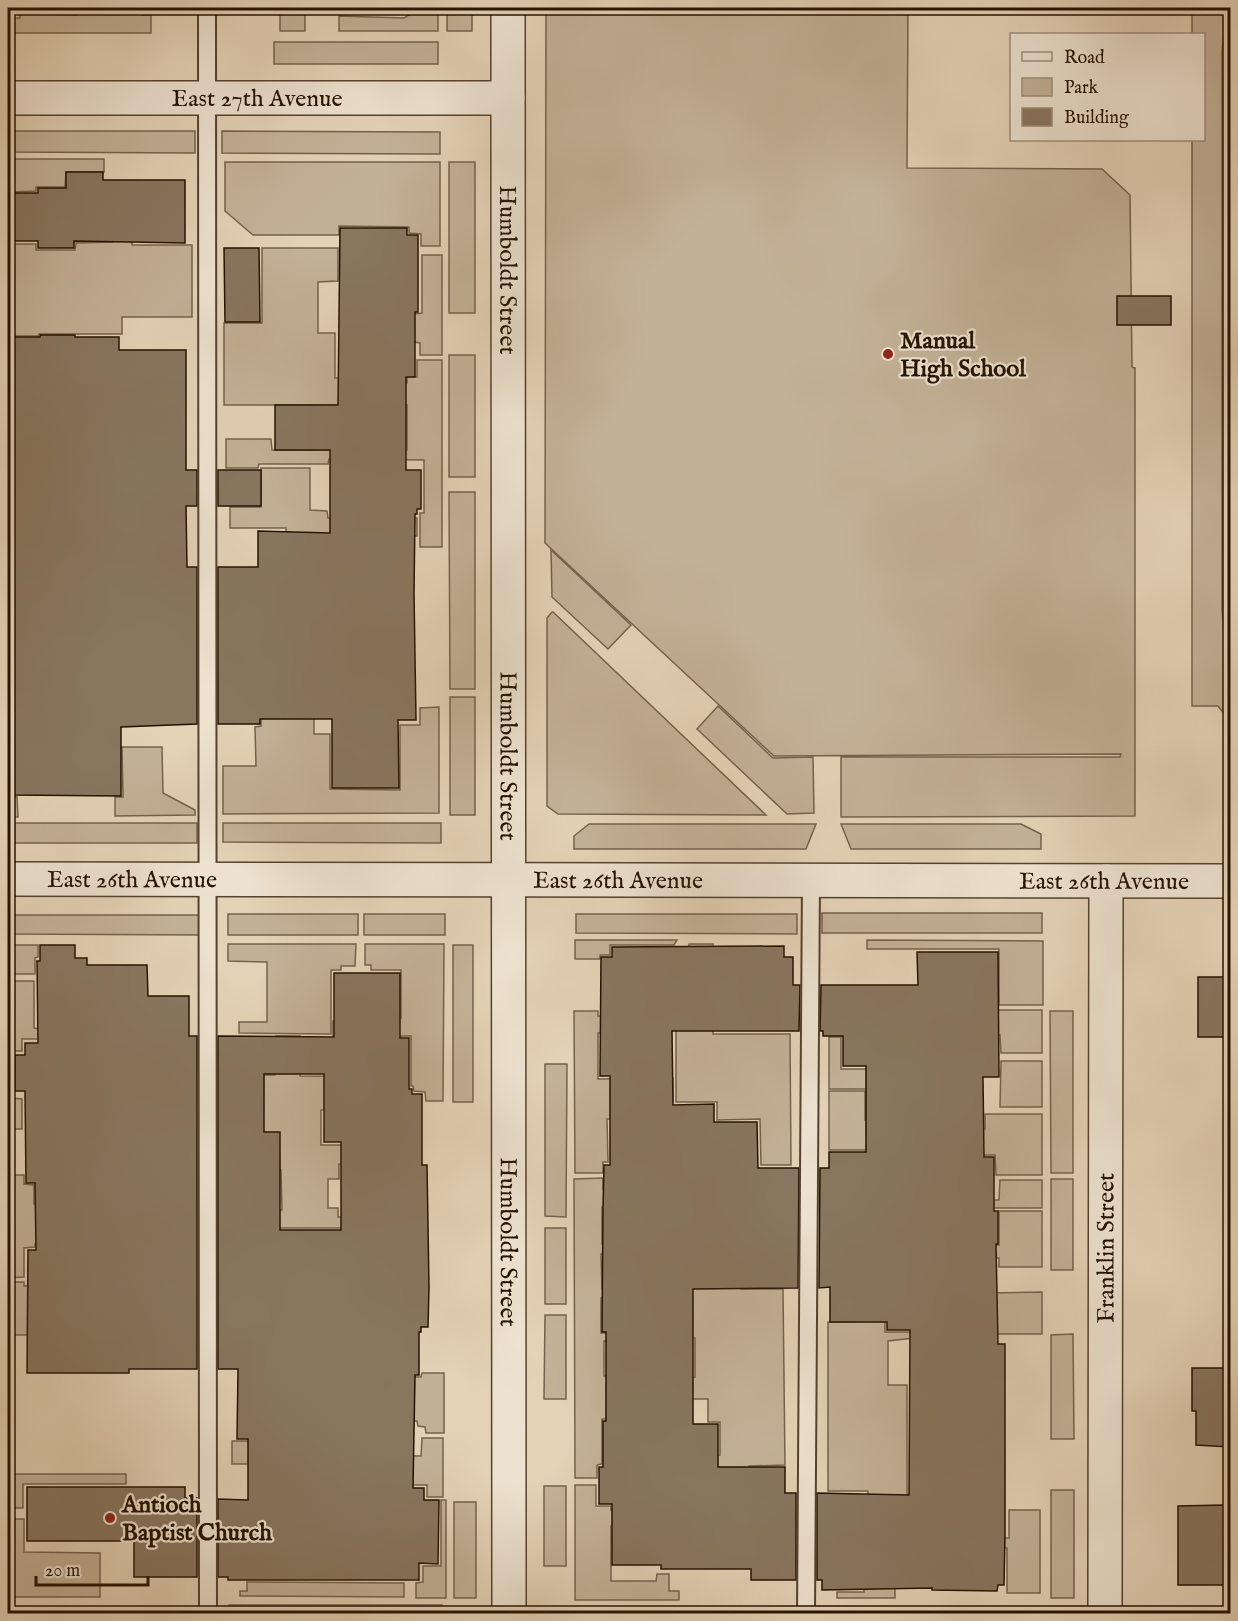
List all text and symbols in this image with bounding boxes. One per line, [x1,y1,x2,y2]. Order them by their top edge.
legend [1010,33,1205,141]
text: Road [1064,47,1105,70]
text: Park [1064,77,1099,100]
street label: East 27th Avenue [172,84,342,115]
text: Building [1064,107,1129,130]
street label: Humboldt Street [491,185,522,355]
place label: Manual High School [900,326,1026,385]
marker: Manual High School [881,347,895,361]
street label: Humboldt Street [491,671,523,841]
street label: East 26th Avenue [47,865,217,896]
street label: East 26th Avenue [533,866,703,897]
street label: East 26th Avenue [1019,867,1189,898]
street label: Humboldt Street [492,1157,523,1327]
street label: Franklin Street [1091,1173,1123,1323]
place label: Antioch Baptist Church [121,1490,272,1549]
marker: Antioch Baptist Church [103,1511,117,1525]
scale bar [36,1549,148,1587]
text: 20 m [45,1560,80,1583]

